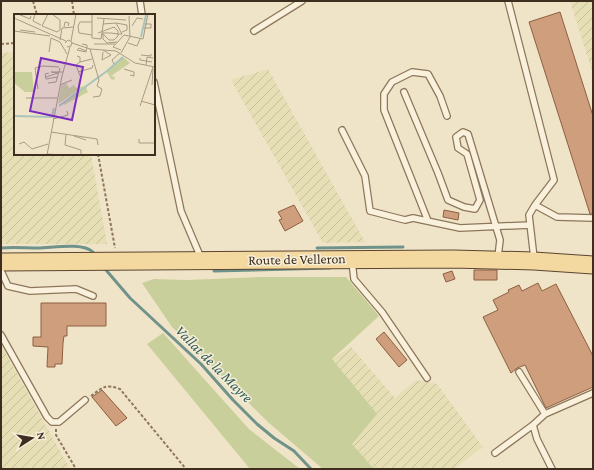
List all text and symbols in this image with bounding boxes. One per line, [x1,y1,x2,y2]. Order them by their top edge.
inset map [14,14,155,155]
street label: Route de Velleron [248,250,346,268]
water label: Vallat de la Mayre [172,322,256,407]
north arrow [12,418,52,458]
text: N [35,431,49,441]

